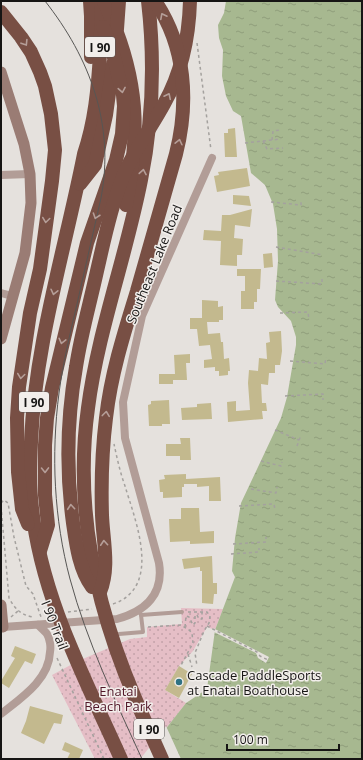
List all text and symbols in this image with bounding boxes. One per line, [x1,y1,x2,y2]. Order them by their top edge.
one-way arrow [160,12,168,20]
road number: I 90 [85,37,115,57]
one-way arrow [20,38,27,45]
one-way arrow [117,87,125,94]
one-way arrow [164,93,171,100]
one-way arrow [175,139,183,145]
one-way arrow [138,168,146,175]
street label: Southeast Lake Road [122,202,186,326]
one-way arrow [93,213,101,220]
one-way arrow [42,217,51,223]
one-way arrow [50,289,58,296]
one-way arrow [58,338,67,345]
one-way arrow [17,373,26,379]
road number: I 90 [19,392,49,412]
one-way arrow [101,411,110,417]
one-way arrow [40,467,49,473]
one-way arrow [67,504,76,510]
one-way arrow [99,540,108,546]
street label: I 90 Trail [37,598,73,652]
place label: Cascade PaddleSports at Enatai Boathouse [187,666,321,699]
marker: Cascade PaddleSports at Enatai Boathouse [174,677,184,687]
park label: Enatai Beach Park [84,682,152,715]
road number: I 90 [134,719,164,739]
scale bar [227,726,339,752]
text: 100 m [233,731,268,748]

